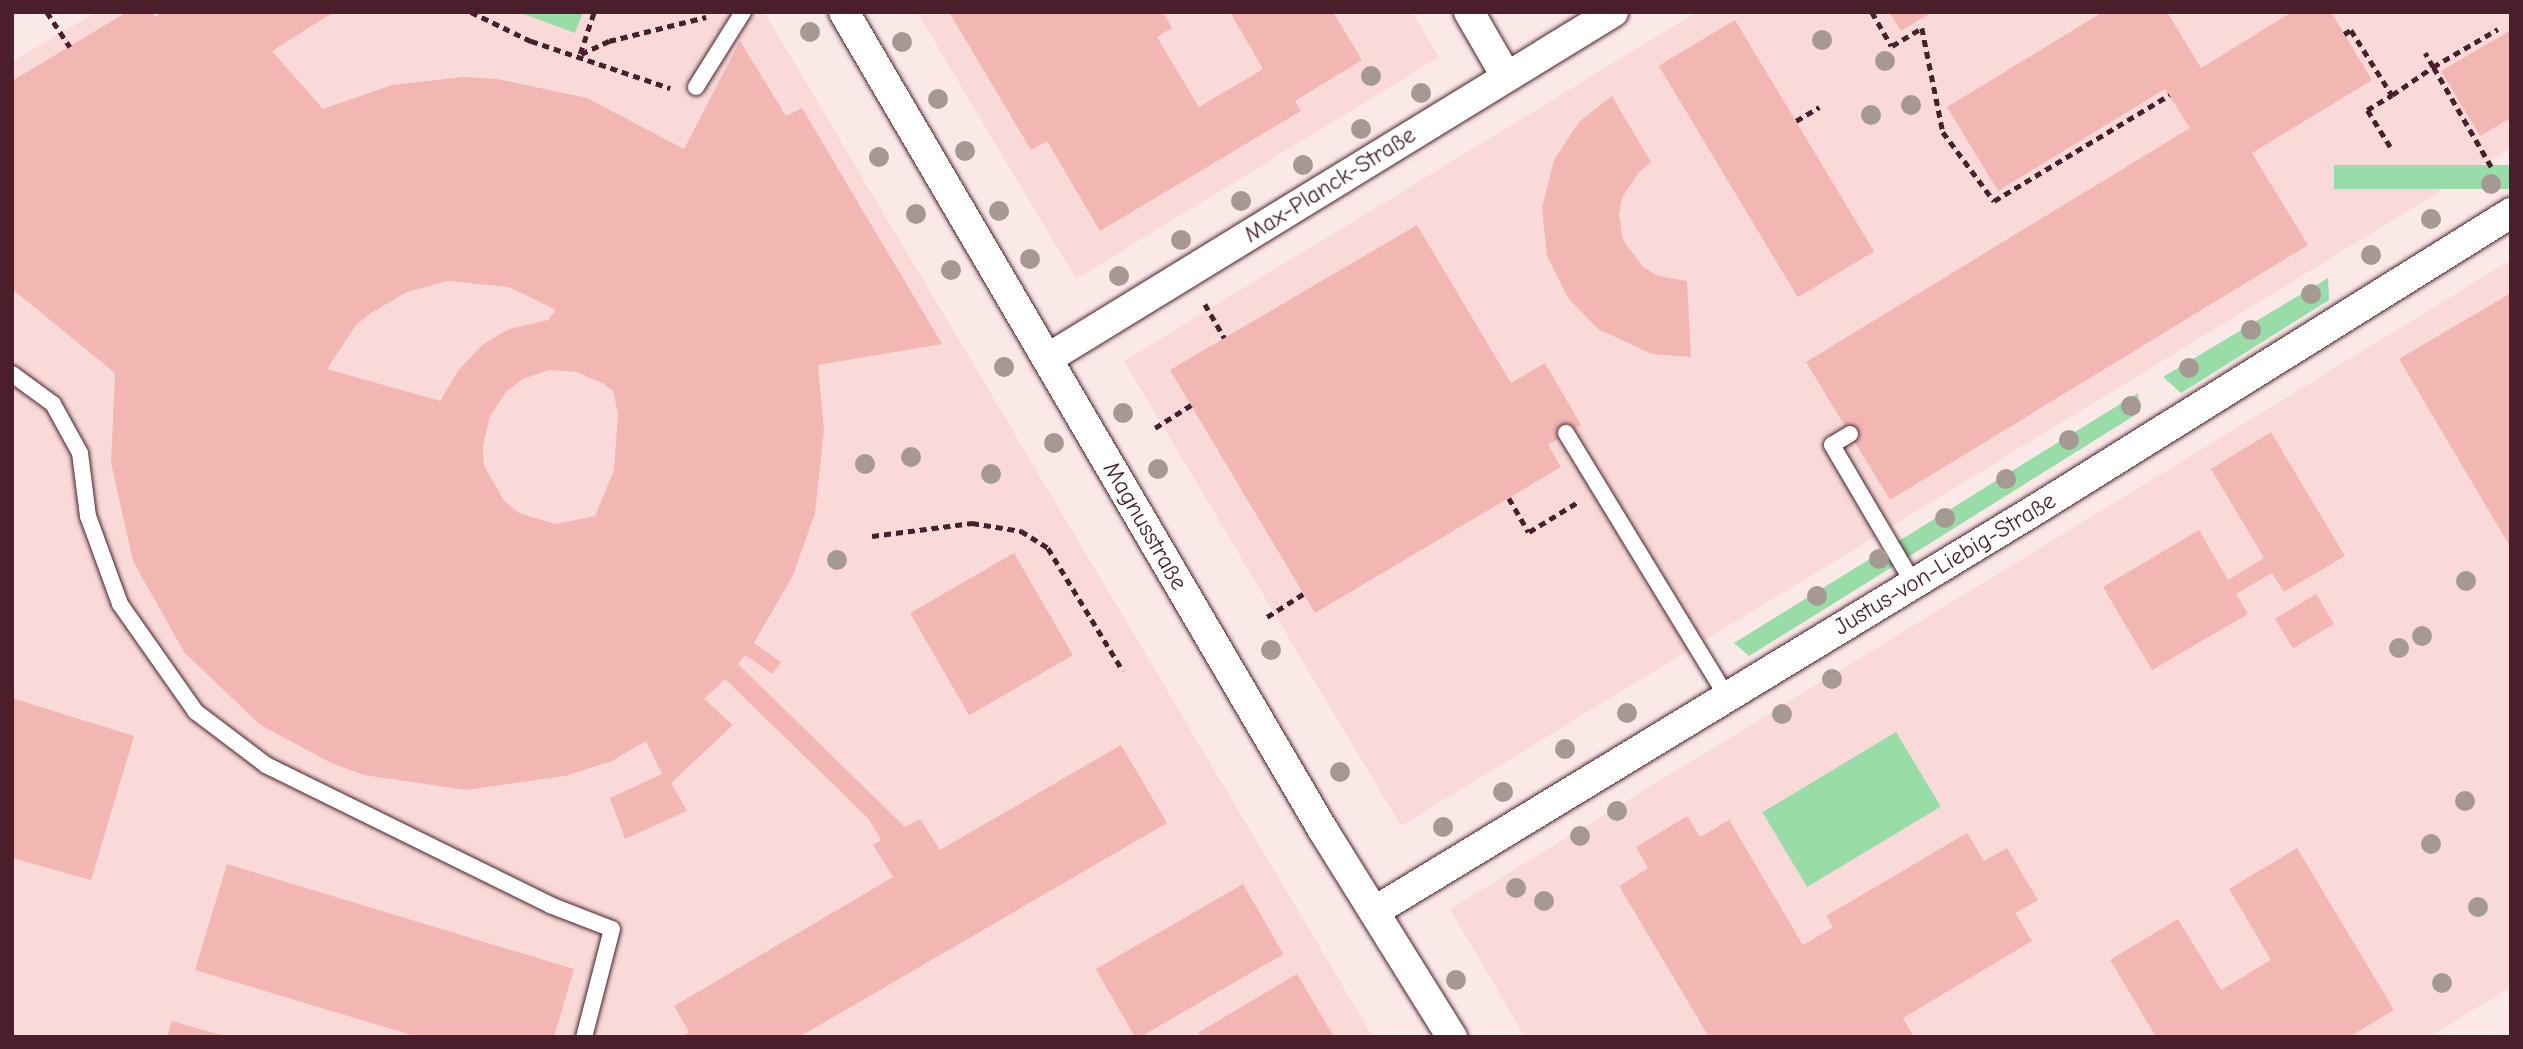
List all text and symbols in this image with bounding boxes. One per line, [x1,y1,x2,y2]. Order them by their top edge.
street label: Max-Planck-Straße [1239,121,1421,249]
street label: Magnusstraße [1097,457,1193,595]
street label: Justus-von-Liebig-Straße [1829,486,2061,642]

